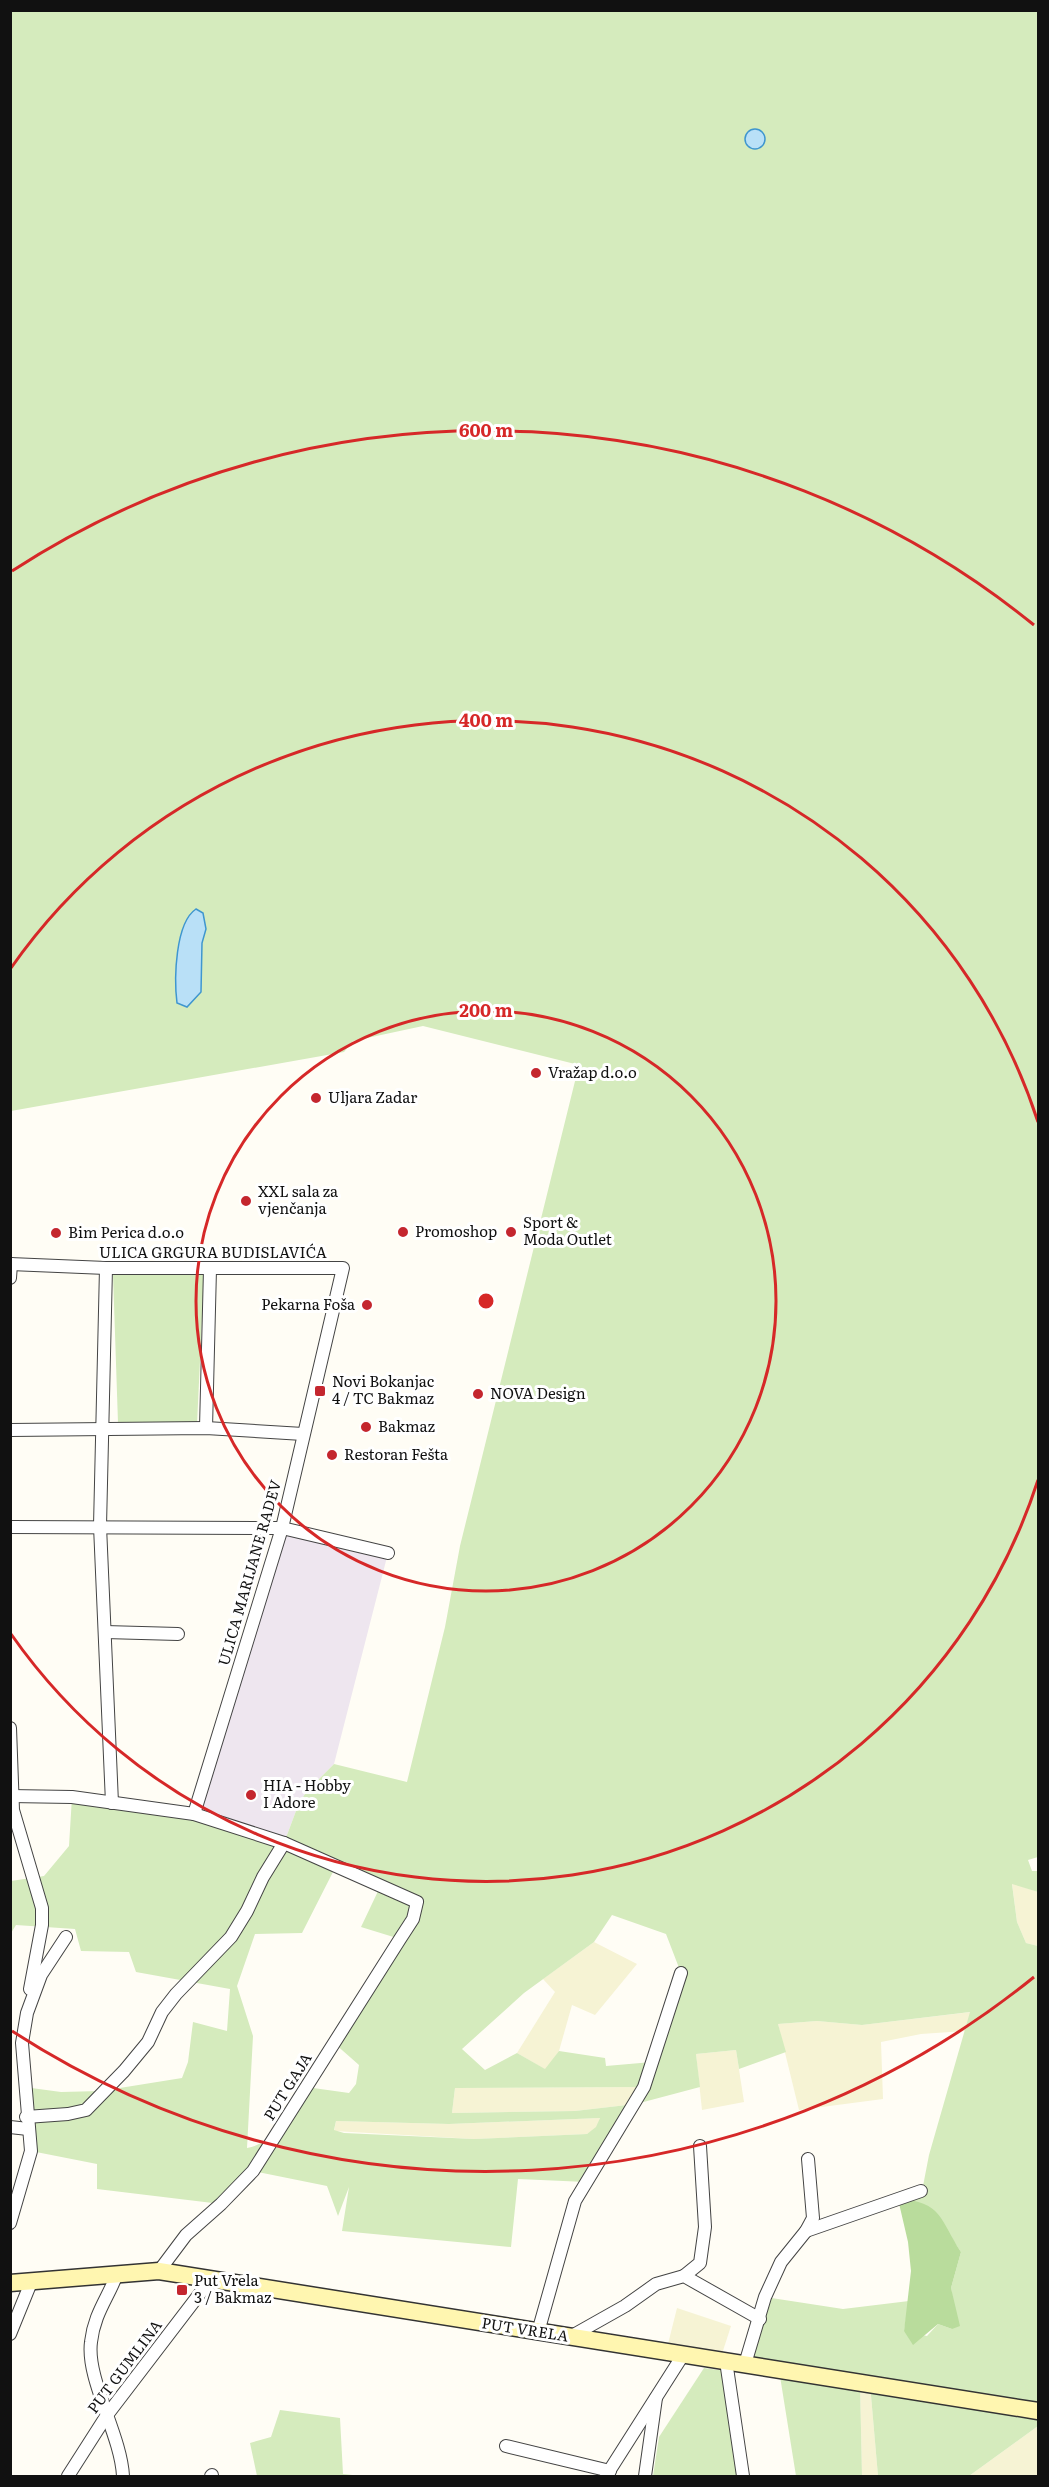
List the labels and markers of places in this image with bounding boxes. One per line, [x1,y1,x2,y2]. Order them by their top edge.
place label: Vražap d.o.o [548,1060,637,1083]
marker: Vražap d.o.o [529,1066,543,1080]
place label: Uljara Zadar [328,1085,417,1108]
marker: Uljara Zadar [309,1091,323,1105]
place label: XXL sala za vjenčanja [258,1179,339,1219]
marker: XXL sala za vjenčanja [239,1194,253,1208]
place label: Sport & Moda Outlet [523,1210,612,1250]
place label: Promoshop [415,1219,497,1242]
place label: Bim Perica d.o.o [68,1220,184,1243]
marker: Promoshop [396,1225,410,1239]
marker: Sport & Moda Outlet [504,1225,518,1239]
marker: Bim Perica d.o.o [49,1226,63,1240]
centre of rings [476,1291,496,1311]
place label: Pekarna Foša [261,1292,356,1315]
marker: Pekarna Foša [360,1298,374,1312]
place label: Novi Bokanjac 4 / TC Bakmaz [332,1369,435,1409]
place label: NOVA Design [490,1381,586,1404]
marker: Novi Bokanjac 4 / TC Bakmaz [313,1384,327,1398]
marker: NOVA Design [471,1387,485,1401]
place label: Bakmaz [378,1414,435,1437]
marker: Bakmaz [359,1420,373,1434]
place label: Restoran Fešta [344,1442,449,1465]
marker: Restoran Fešta [325,1448,339,1462]
place label: HIA - Hobby I Adore [263,1773,351,1813]
marker: HIA - Hobby I Adore [244,1788,258,1802]
place label: Put Vrela 3 / Bakmaz [194,2268,272,2308]
marker: Put Vrela 3 / Bakmaz [175,2283,189,2297]

